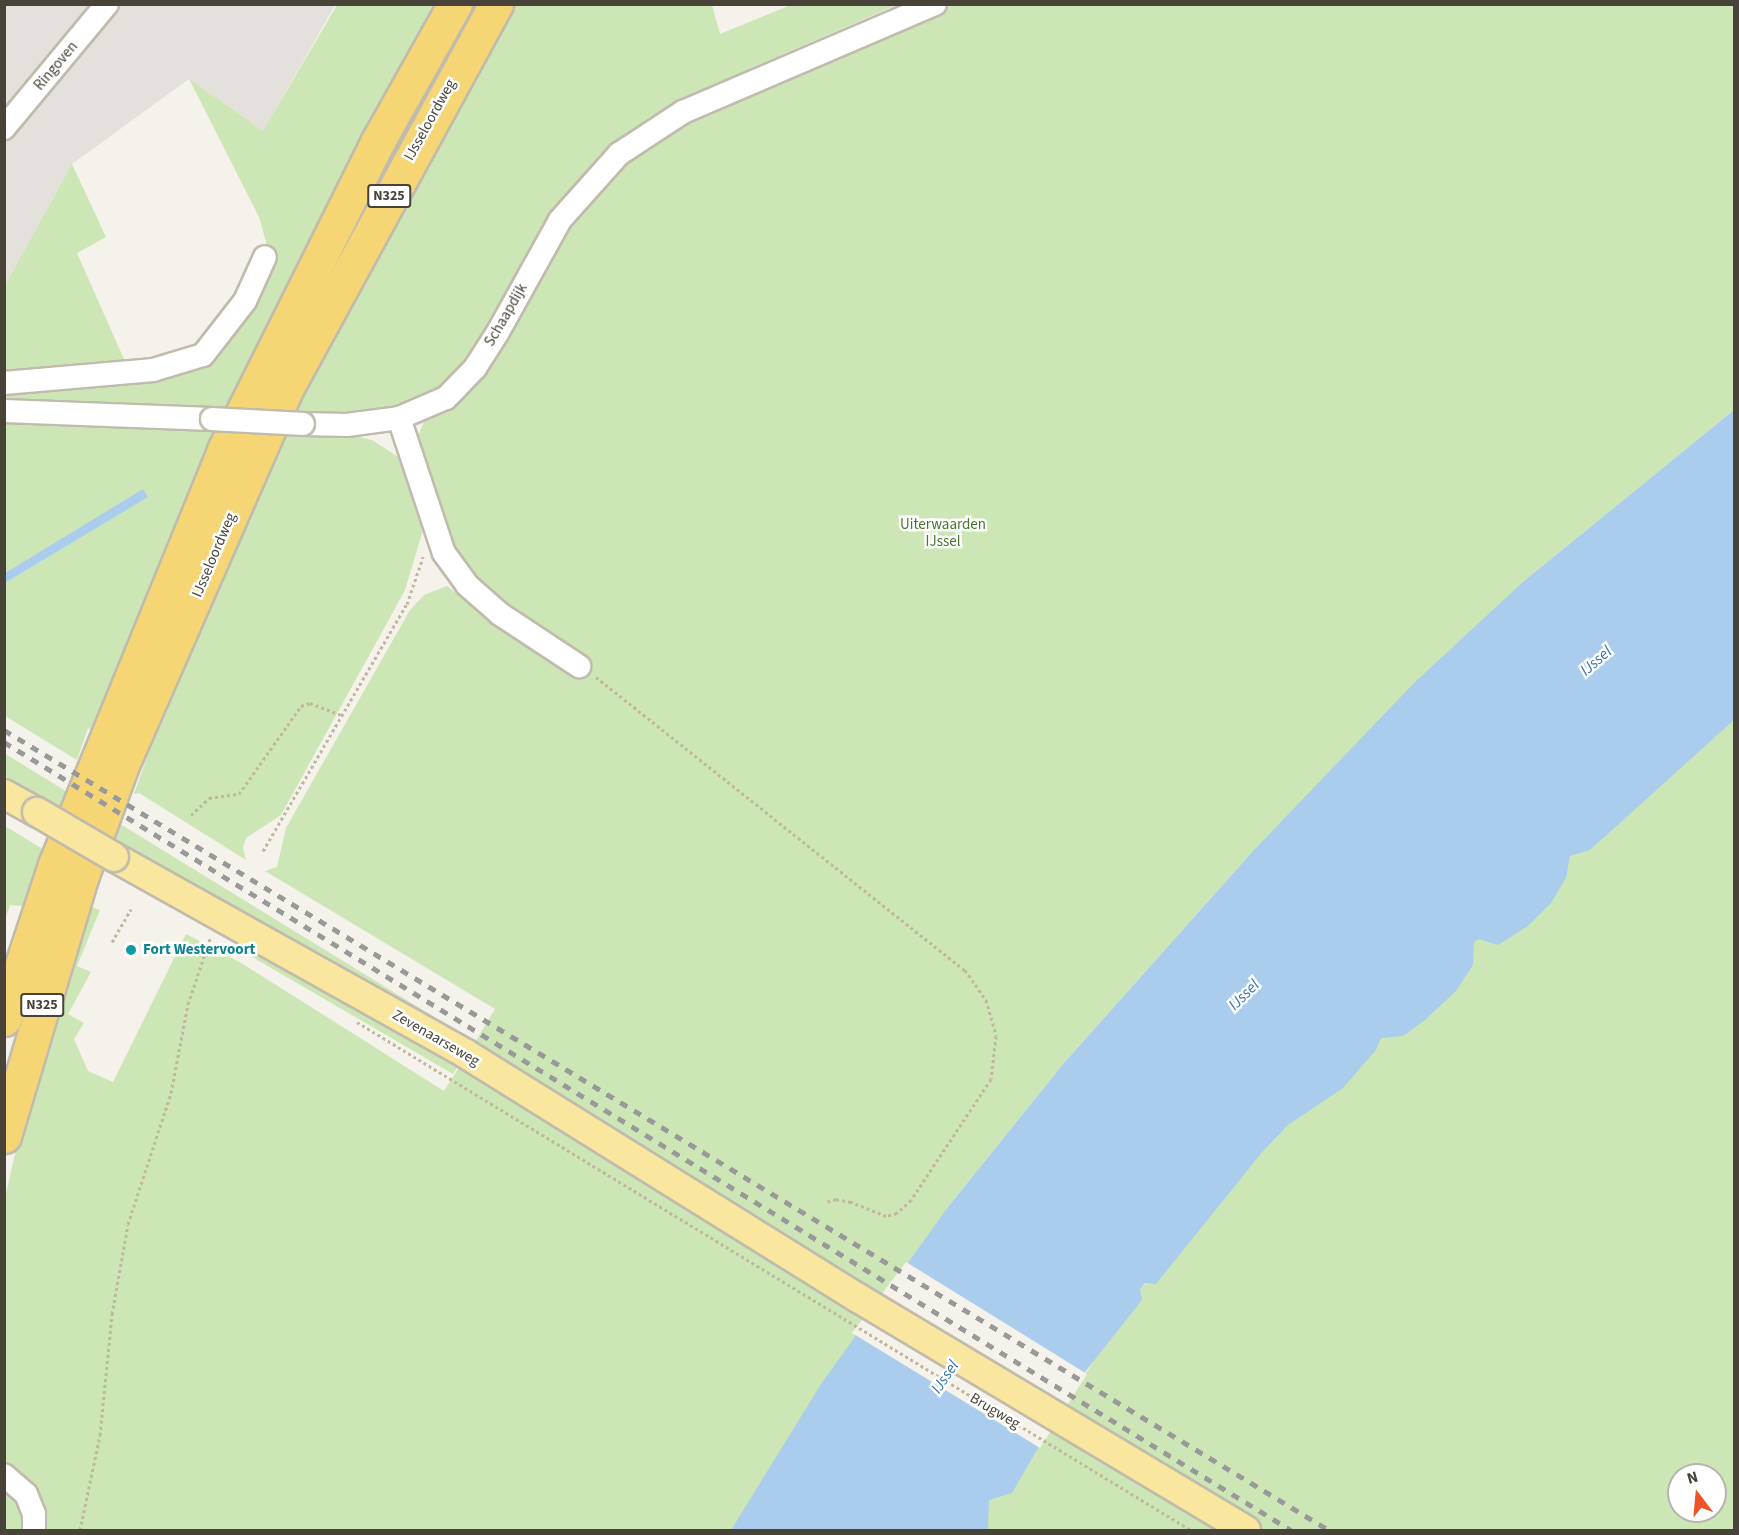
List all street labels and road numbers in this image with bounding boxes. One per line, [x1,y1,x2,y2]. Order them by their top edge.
street label: Ringoven [30,38,82,94]
street label: IJsseloordweg [400,76,460,164]
road number: N325 [366,185,412,207]
street label: Schaapdijk [481,280,531,350]
street label: IJsseloordweg [188,510,240,600]
road number: N325 [20,994,64,1016]
street label: Zevenaarseweg [389,1006,483,1070]
street label: Brugweg [967,1389,1023,1433]

